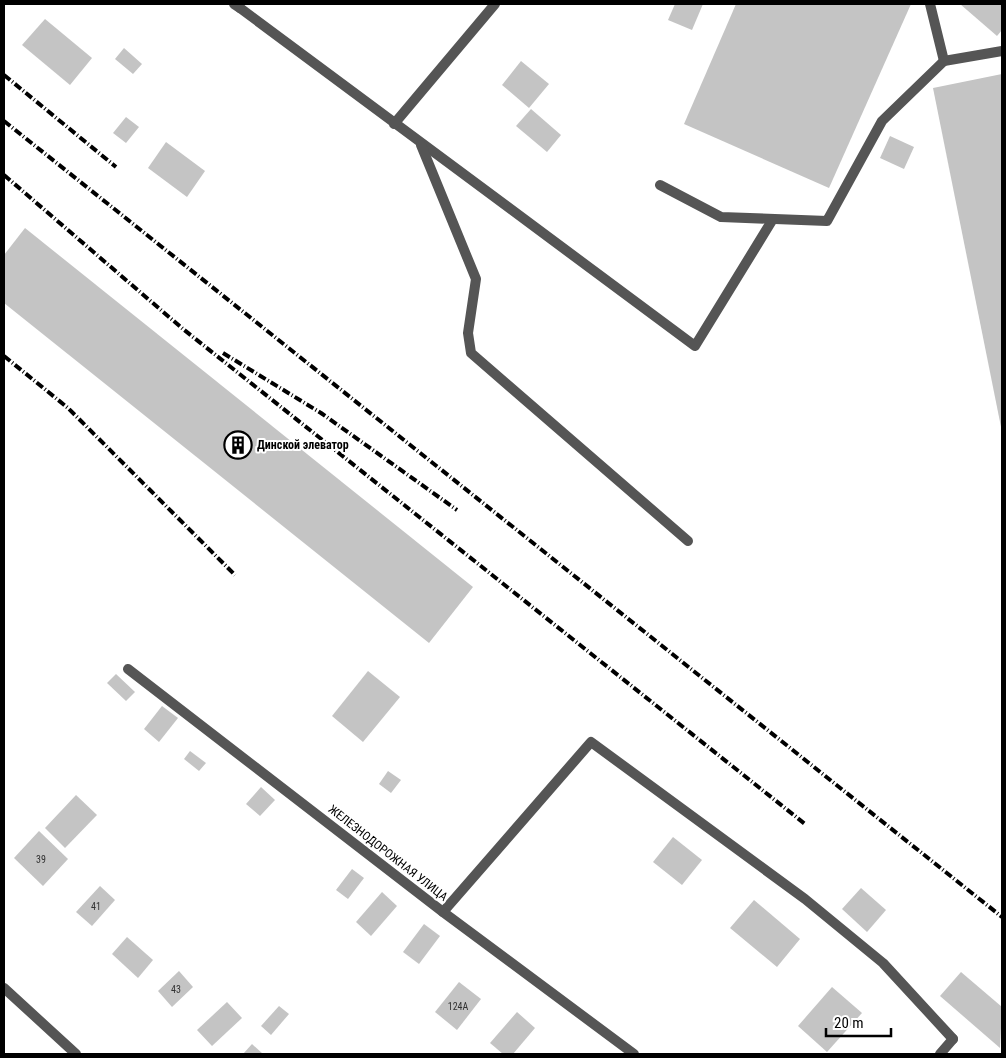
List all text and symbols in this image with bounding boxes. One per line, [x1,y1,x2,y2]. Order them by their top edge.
building icon: Динской элеватор [223,430,253,460]
place label: Динской элеватор [257,438,349,452]
street label: ЖЕЛЕЗНОДОРОЖНАЯ УЛИЦА [326,802,450,904]
house number: 39 [36,854,46,865]
house number: 41 [91,901,101,912]
house number: 43 [171,984,181,995]
house number: 124А [448,1001,469,1012]
scale bar [826,1006,891,1038]
text: 20 m [834,1014,864,1032]

